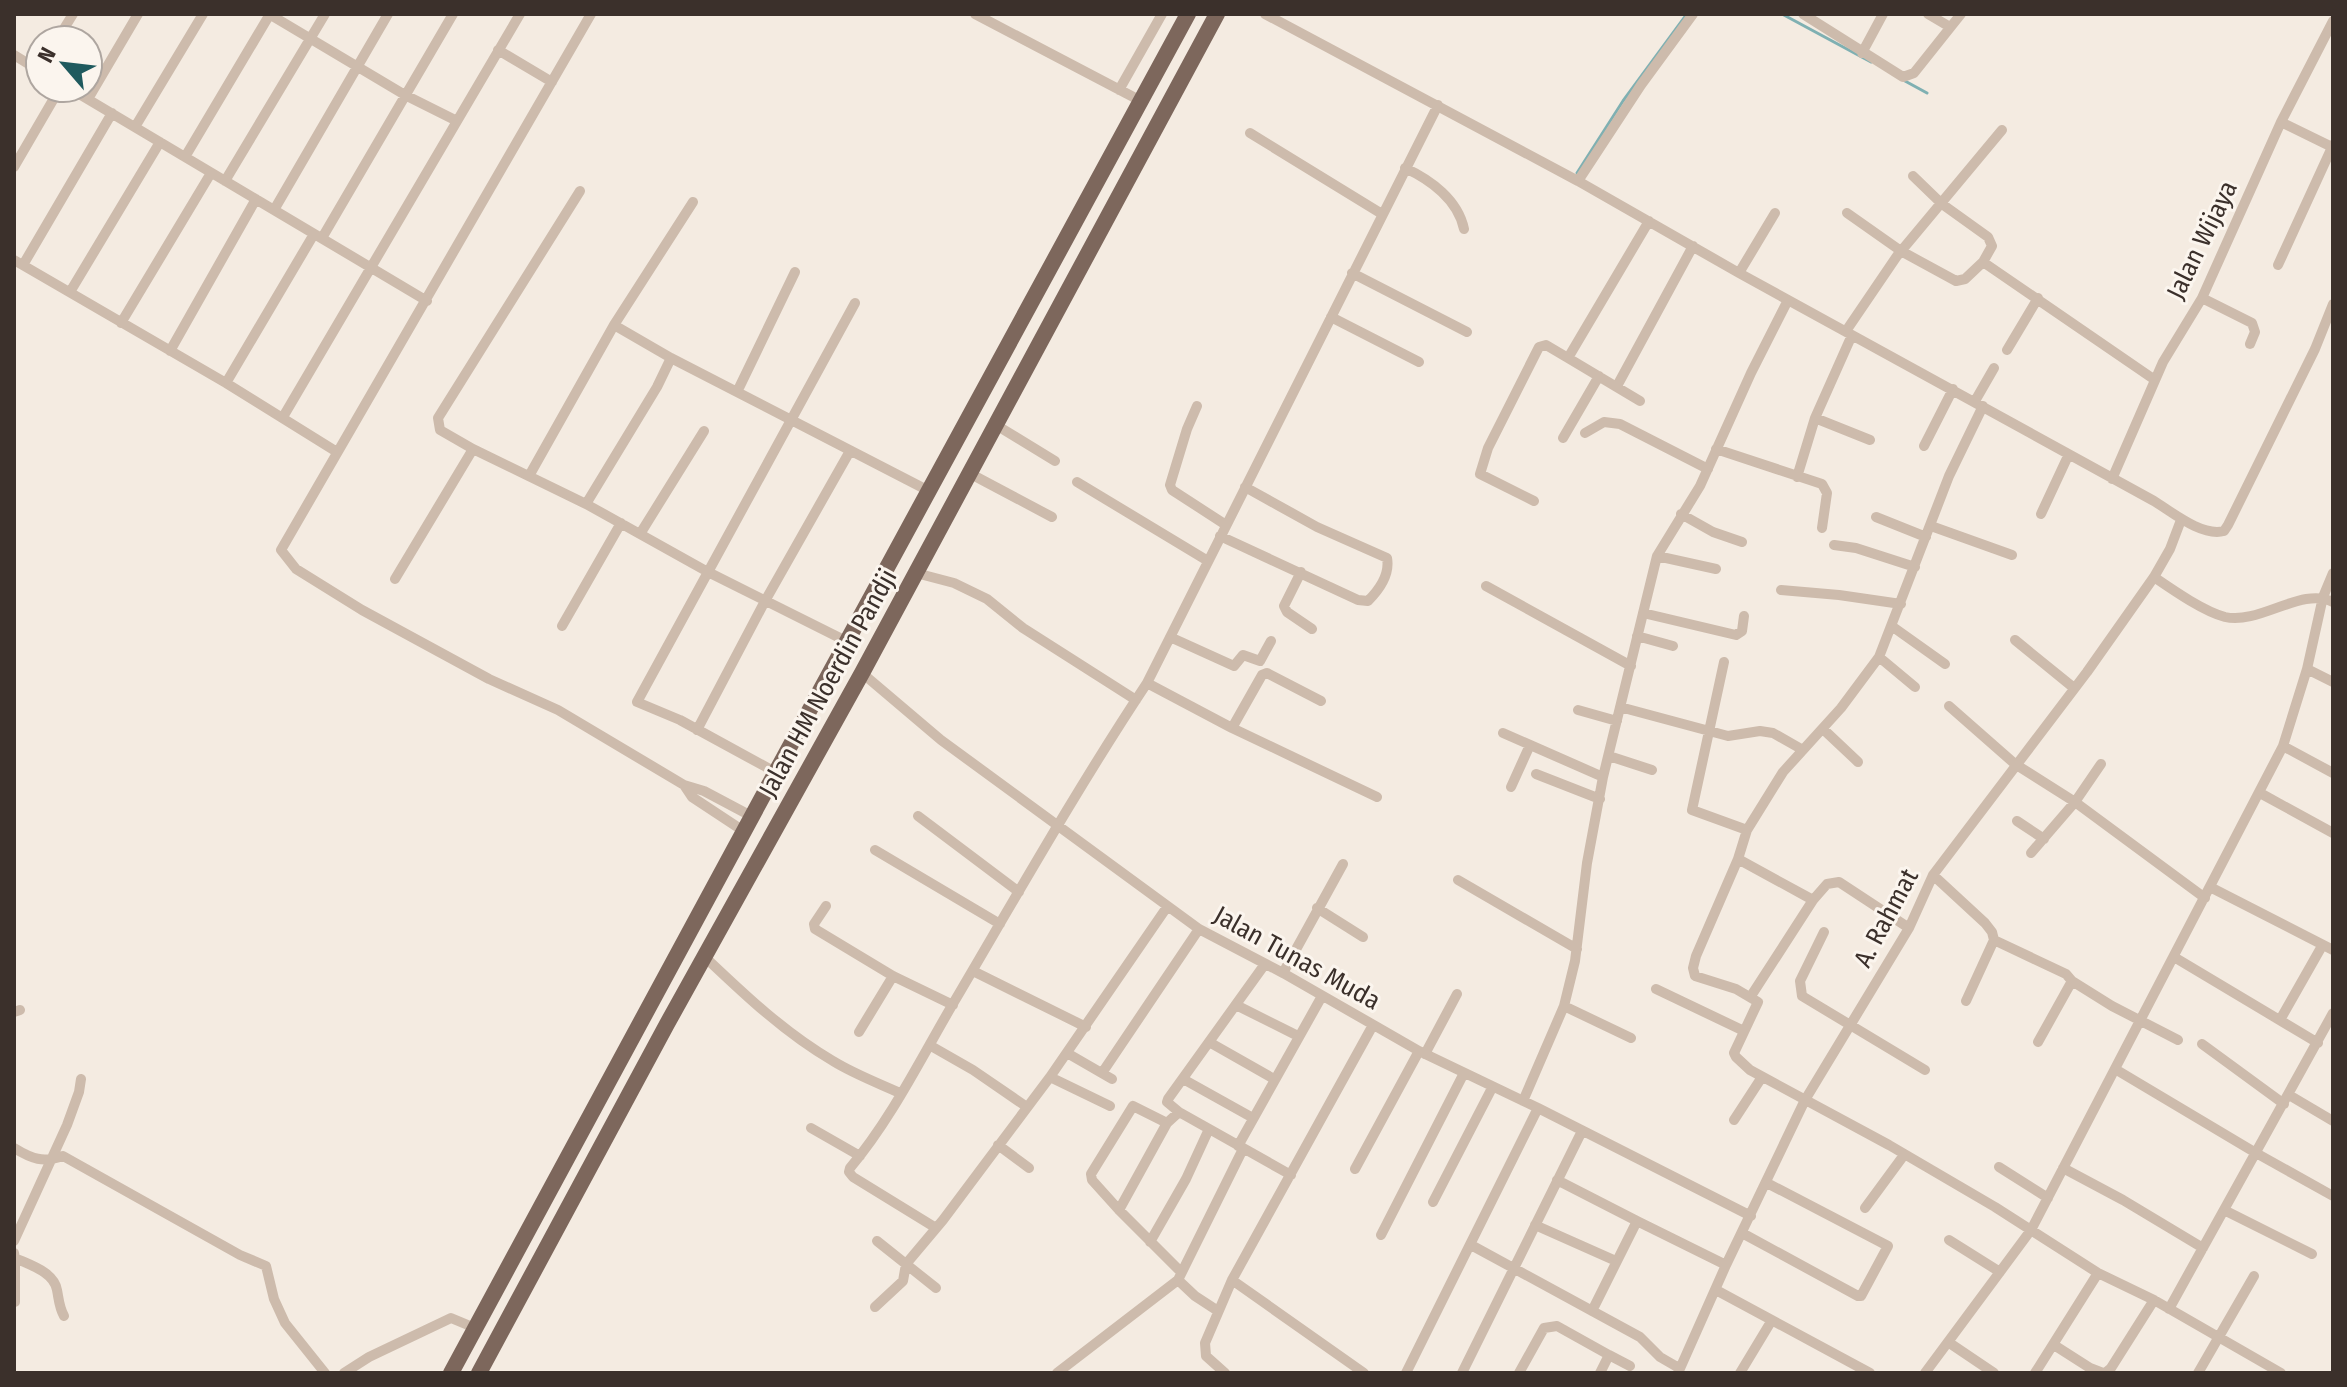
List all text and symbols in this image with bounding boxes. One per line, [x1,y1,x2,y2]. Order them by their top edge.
north arrow [24,24,104,104]
text: N [32,43,62,67]
street label: Jalan Wijaya [2160,176,2244,304]
street label: Jalan HM Noerdin Pandji [752,564,904,802]
street label: A. Rahmat [1847,863,1925,973]
street label: Jalan Tunas Muda [1208,899,1386,1017]

